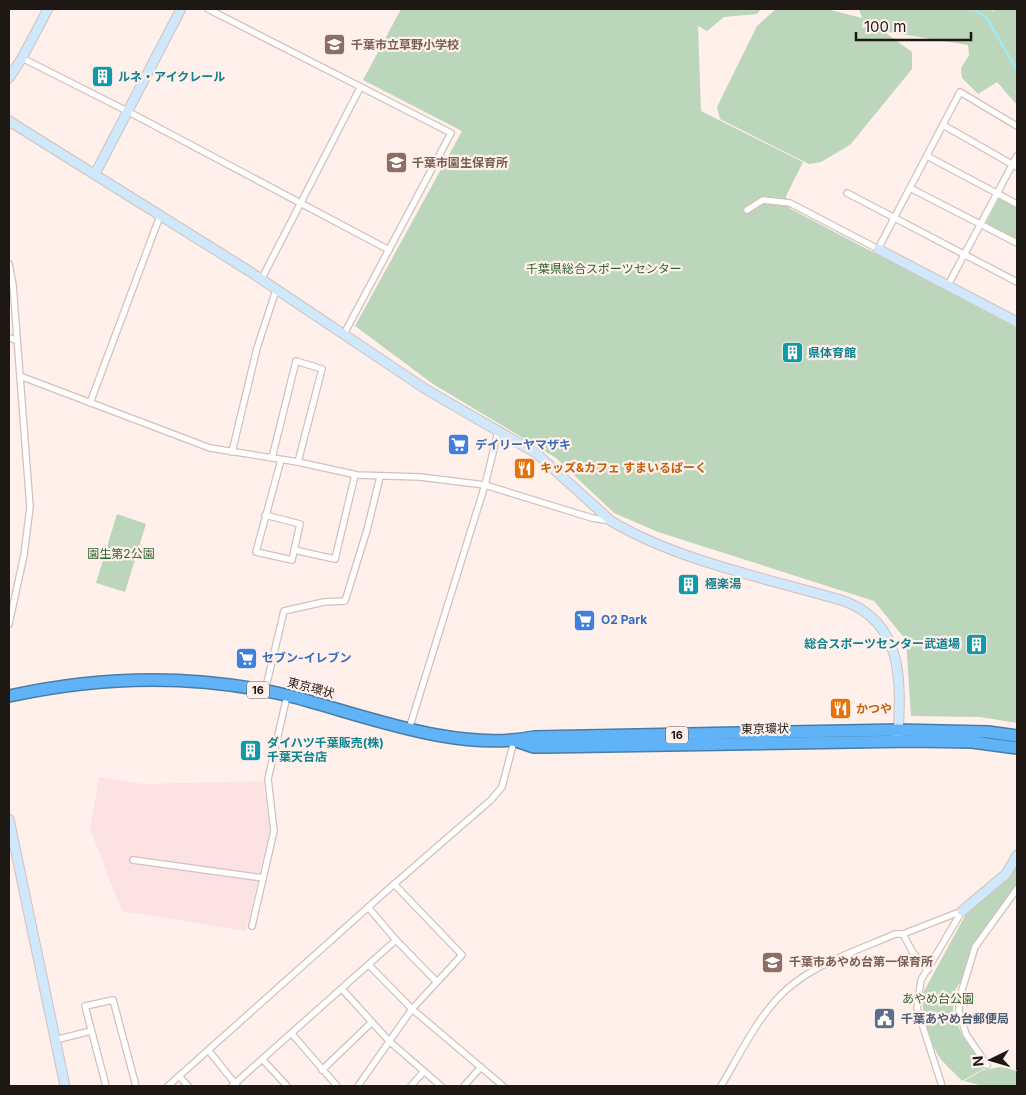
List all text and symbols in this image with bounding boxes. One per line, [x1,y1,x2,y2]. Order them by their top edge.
scale bar [856,10,971,42]
text: 100 m [864,17,906,36]
school or university icon: 千葉市立草野小学校 [323,33,347,57]
place label: 千葉市立草野小学校 [351,37,459,52]
building icon: ルネ・アイクレール [90,65,114,89]
place label: ルネ・アイクレール [118,69,225,84]
school or university icon: 千葉市園生保育所 [384,151,408,175]
place label: 千葉市園生保育所 [412,155,508,170]
park label: 千葉県総合スポーツセンター [526,261,682,276]
building icon: 県体育館 [780,341,804,365]
place label: 県体育館 [808,345,856,360]
supermarket icon: デイリーヤマザキ [447,433,471,457]
place label: デイリーヤマザキ [475,437,571,452]
restaurant icon: キッズ&カフェ すまいるぱーく [512,456,536,480]
place label: キッズ&カフェ すまいるぱーく [540,460,707,475]
park label: 園生第2公園 [87,546,155,561]
building icon: 極楽湯 [677,572,701,596]
place label: 極楽湯 [705,576,741,591]
supermarket icon: O2 Park [573,608,597,632]
place label: O2 Park [601,612,647,627]
building icon: 総合スポーツセンター武道場 [964,632,988,656]
place label: 総合スポーツセンター武道場 [804,636,960,651]
supermarket icon: セブン-イレブン [234,646,258,670]
place label: セブン-イレブン [262,650,352,665]
street label: 東京環状 [286,674,336,701]
road number: 16 [247,682,269,698]
restaurant icon: かつや [828,697,852,721]
place label: かつや [856,701,892,716]
street label: 東京環状 [741,721,789,736]
road number: 16 [666,726,688,744]
place label: ダイハツ千葉販売(株) 千葉天台店 [267,735,384,764]
building icon: ダイハツ千葉販売(株) 千葉天台店 [239,738,263,762]
school or university icon: 千葉市あやめ台第一保育所 [761,950,785,974]
place label: 千葉市あやめ台第一保育所 [789,954,933,969]
park label: あやめ台公園 [902,991,974,1006]
public building icon: 千葉あやめ台郵便局 [873,1007,897,1031]
place label: 千葉あやめ台郵便局 [901,1011,1009,1026]
north arrow [966,1035,1016,1085]
text: N [969,1055,986,1067]

